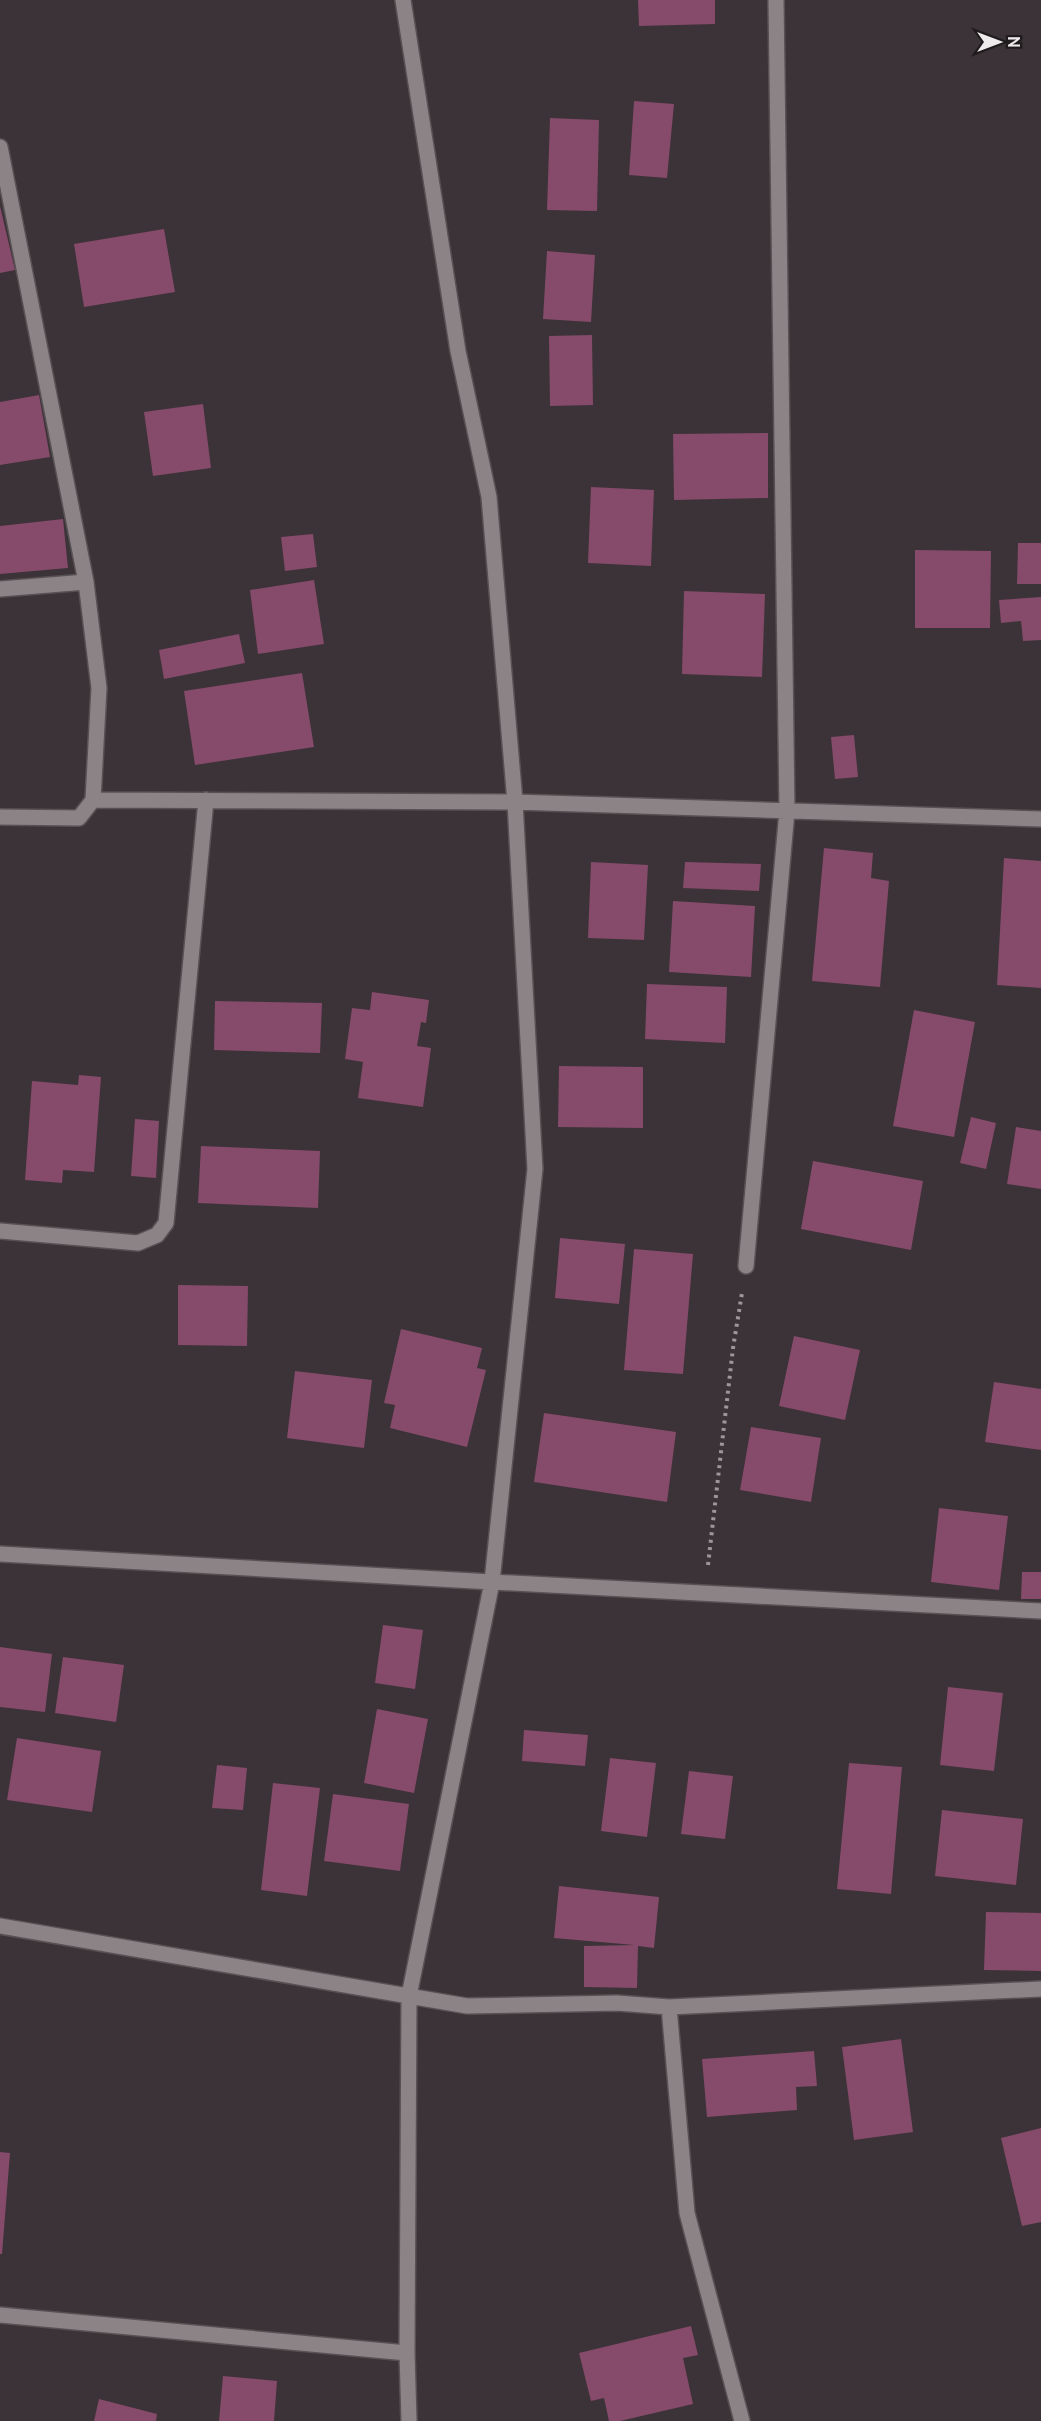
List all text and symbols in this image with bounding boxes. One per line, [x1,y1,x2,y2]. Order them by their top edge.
north arrow [969,12,1029,72]
text: N [1005,36,1023,48]

